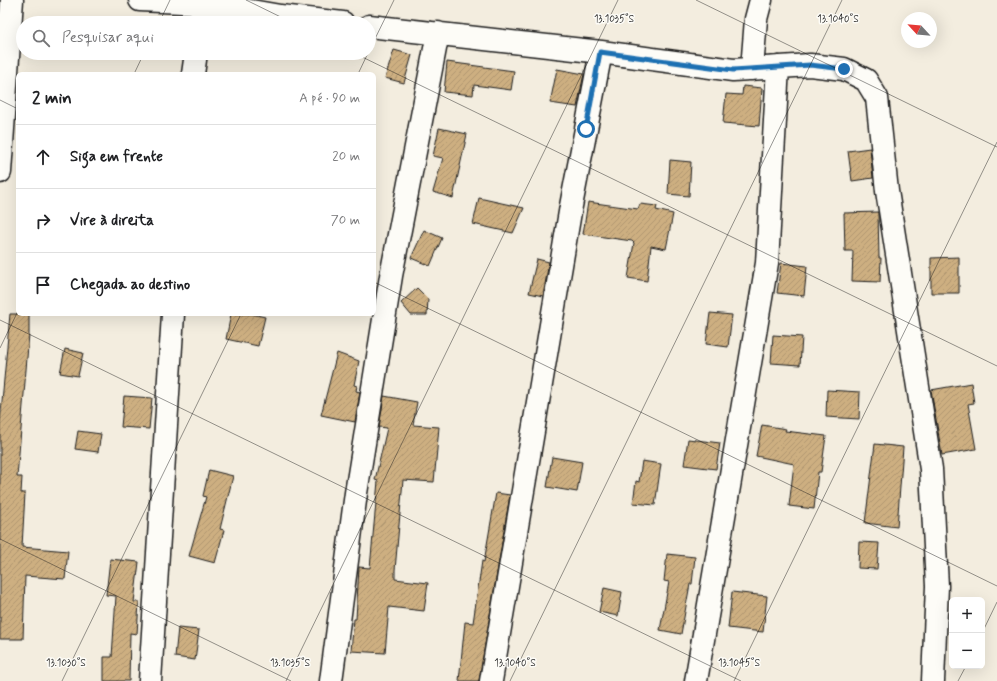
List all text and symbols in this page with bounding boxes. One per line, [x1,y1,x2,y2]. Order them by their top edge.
text: 13.1035°S [594,12,635,26]
text: 13.1040°S [817,12,859,26]
north arrow [901,12,937,48]
search box [16,16,376,60]
icon: search [30,27,52,49]
text: Pesquisar aqui [62,28,154,48]
route end [835,60,853,78]
text: 2 min [32,87,72,109]
text: A pé · 90 m [299,90,360,107]
route start [577,120,595,138]
icon: ahead [32,146,54,168]
text: Siga em frente [70,147,163,167]
text: 20 m [332,148,360,165]
icon: right [32,210,54,232]
text: Vire à direita [70,211,154,231]
text: 70 m [331,212,360,229]
icon: arrive [32,274,54,296]
text: Chegada ao destino [70,275,190,295]
map controls [949,597,985,669]
button: + [949,597,985,633]
button: − [949,633,985,669]
text: 13.1030°S [46,656,86,670]
text: 13.1035°S [270,656,311,670]
text: 13.1040°S [494,656,536,670]
text: 13.1045°S [718,656,760,670]

